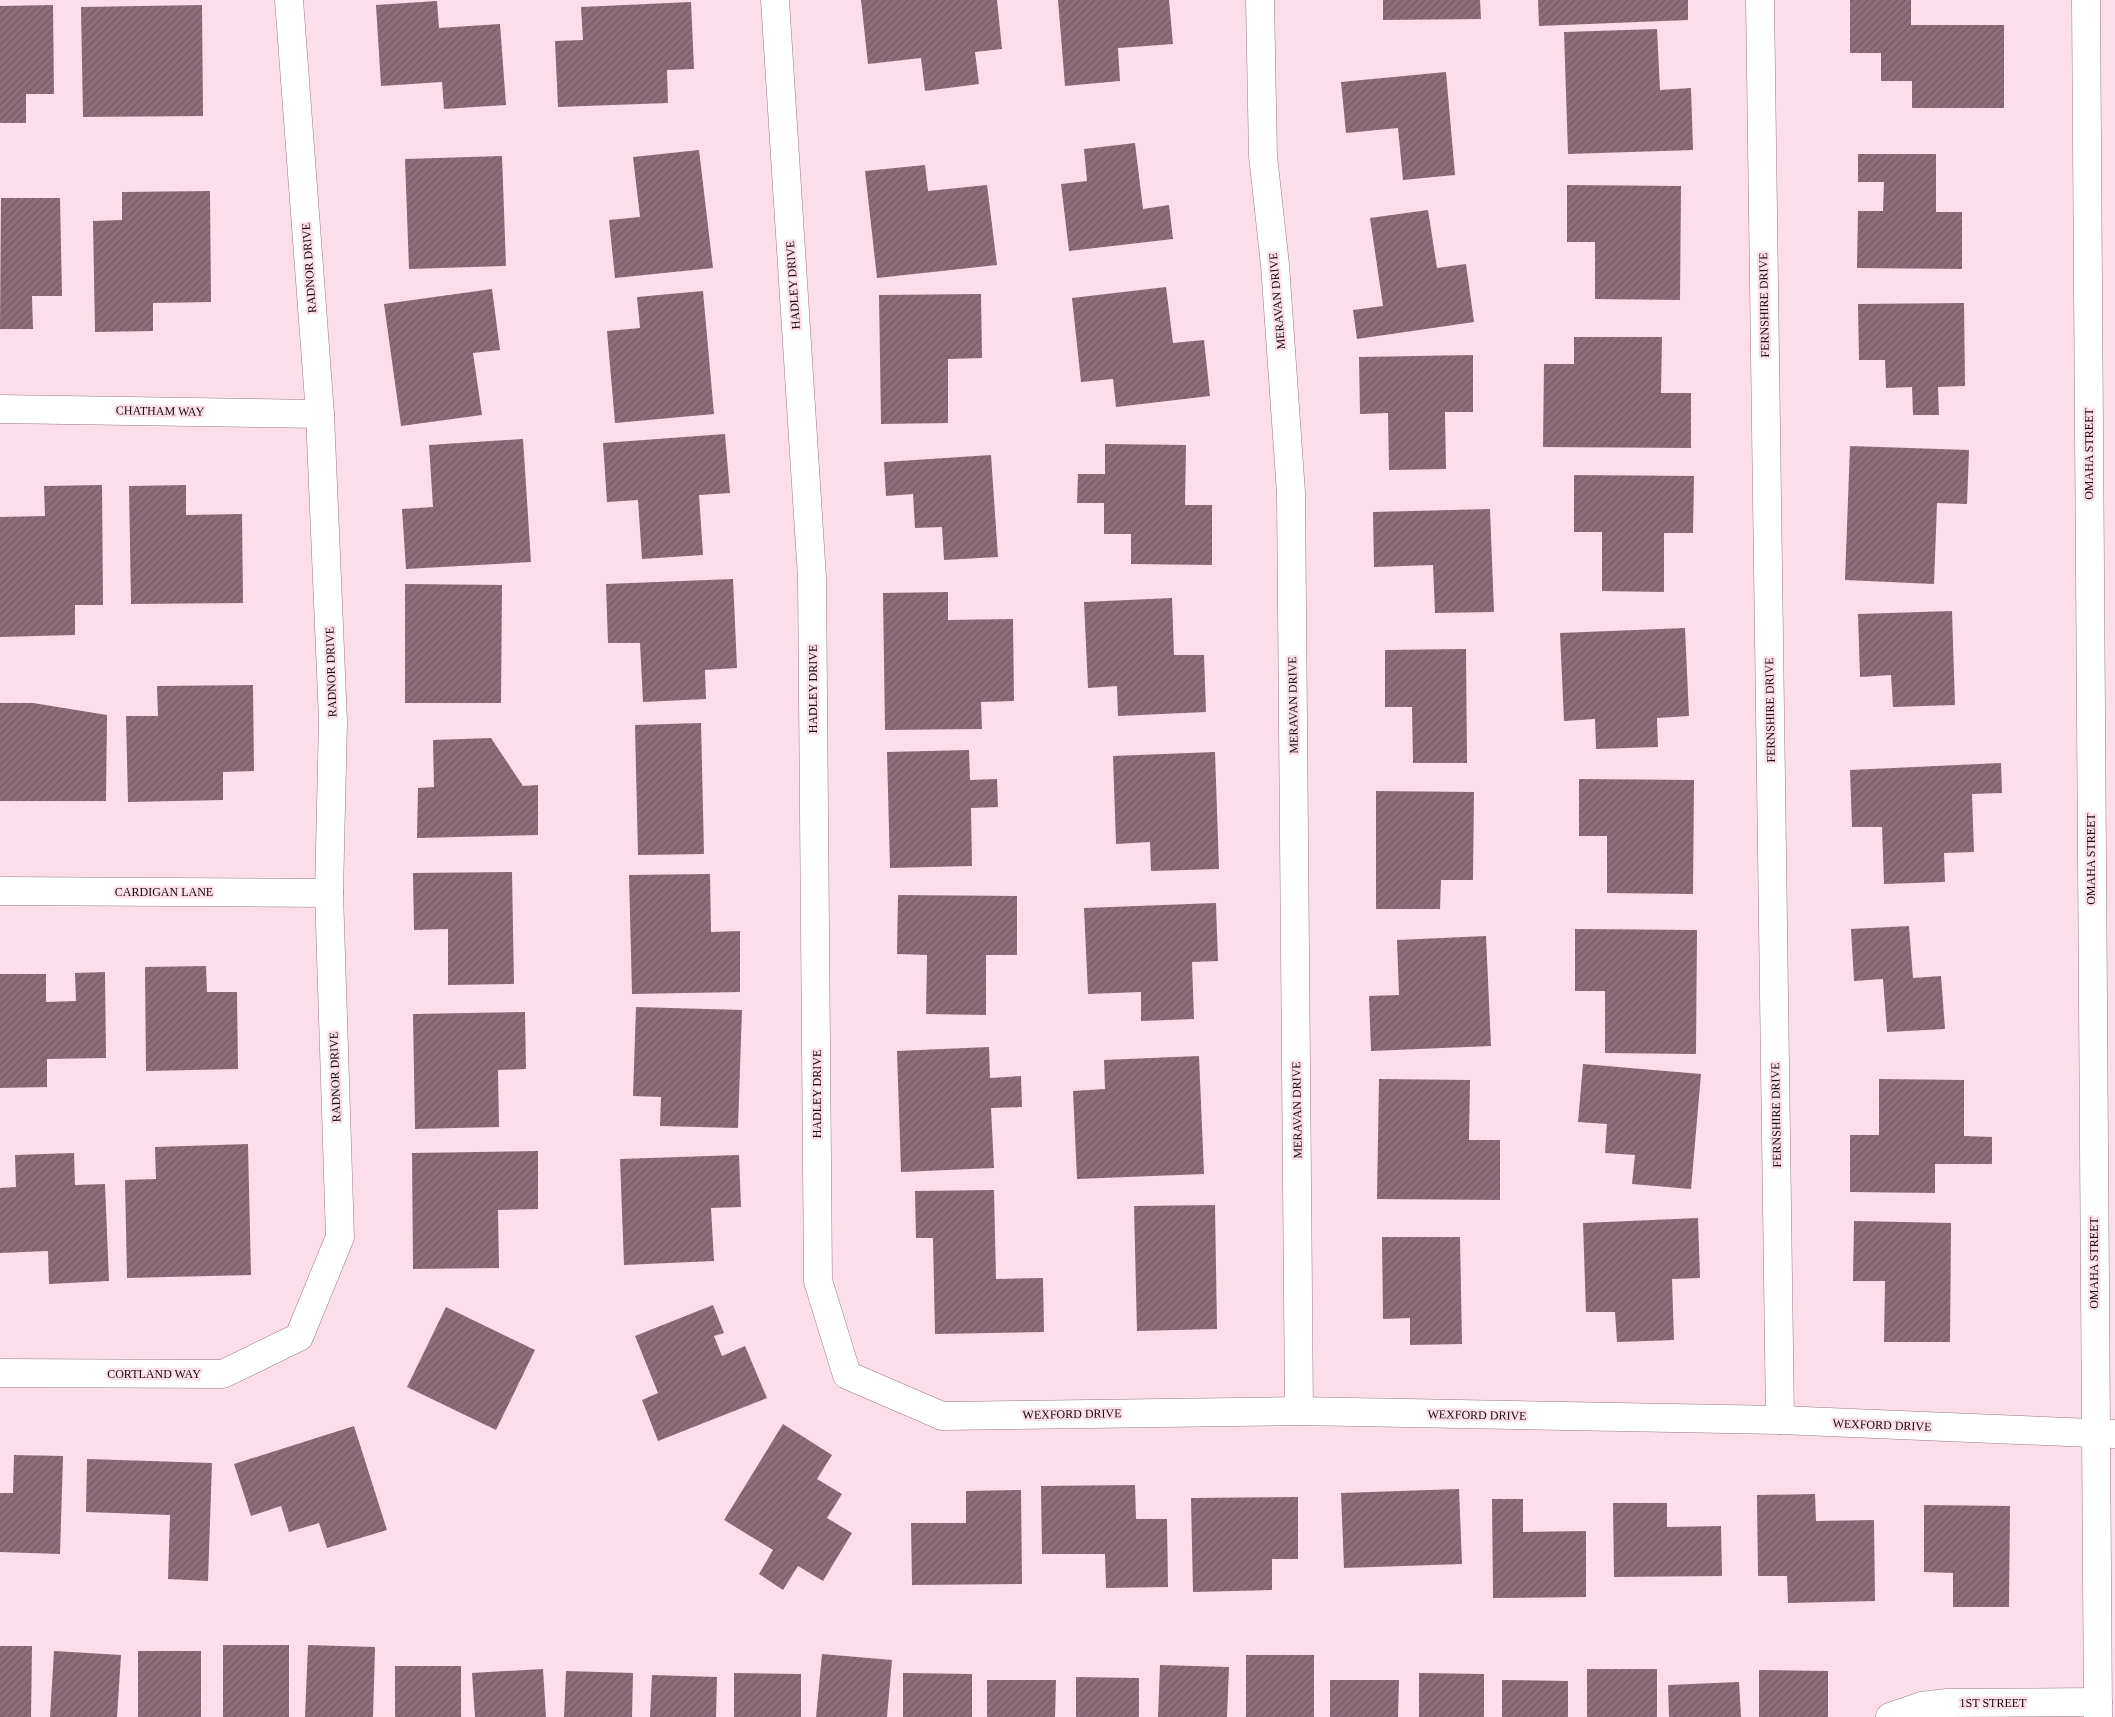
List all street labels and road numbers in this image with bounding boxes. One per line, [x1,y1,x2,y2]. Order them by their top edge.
street label: RADNOR DRIVE [299,222,319,314]
street label: HADLEY DRIVE [783,240,803,330]
street label: MERAVAN DRIVE [1266,252,1288,350]
street label: FERNSHIRE DRIVE [1756,252,1772,358]
street label: CHATHAM WAY [116,403,205,419]
street label: OMAHA STREET [2082,407,2096,500]
street label: RADNOR DRIVE [322,627,340,717]
street label: HADLEY DRIVE [806,645,820,733]
street label: MERAVAN DRIVE [1285,656,1301,754]
street label: FERNSHIRE DRIVE [1762,657,1778,763]
street label: OMAHA STREET [2084,812,2098,905]
street label: CARDIGAN LANE [115,885,213,899]
street label: RADNOR DRIVE [326,1032,344,1122]
street label: HADLEY DRIVE [810,1050,824,1138]
street label: MERAVAN DRIVE [1289,1061,1305,1159]
street label: FERNSHIRE DRIVE [1768,1062,1784,1168]
street label: OMAHA STREET [2087,1216,2101,1309]
street label: CORTLAND WAY [107,1367,201,1381]
street label: WEXFORD DRIVE [1022,1406,1122,1422]
street label: WEXFORD DRIVE [1427,1407,1527,1423]
street label: WEXFORD DRIVE [1832,1416,1932,1434]
street label: 1ST STREET [1960,1696,2027,1710]

